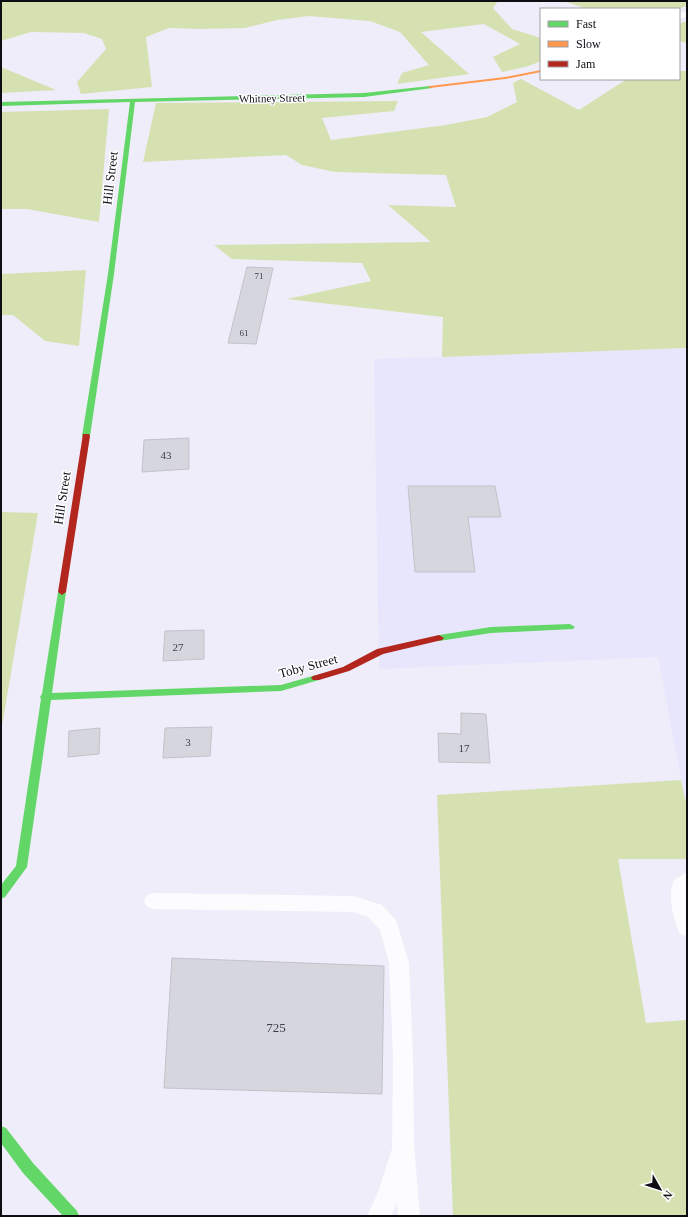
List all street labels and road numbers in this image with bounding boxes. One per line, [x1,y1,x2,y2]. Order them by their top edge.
street label: Whitney Street [239,91,305,105]
street label: Hill Street [99,150,121,206]
street label: Hill Street [50,470,74,526]
street label: Toby Street [277,651,339,681]

